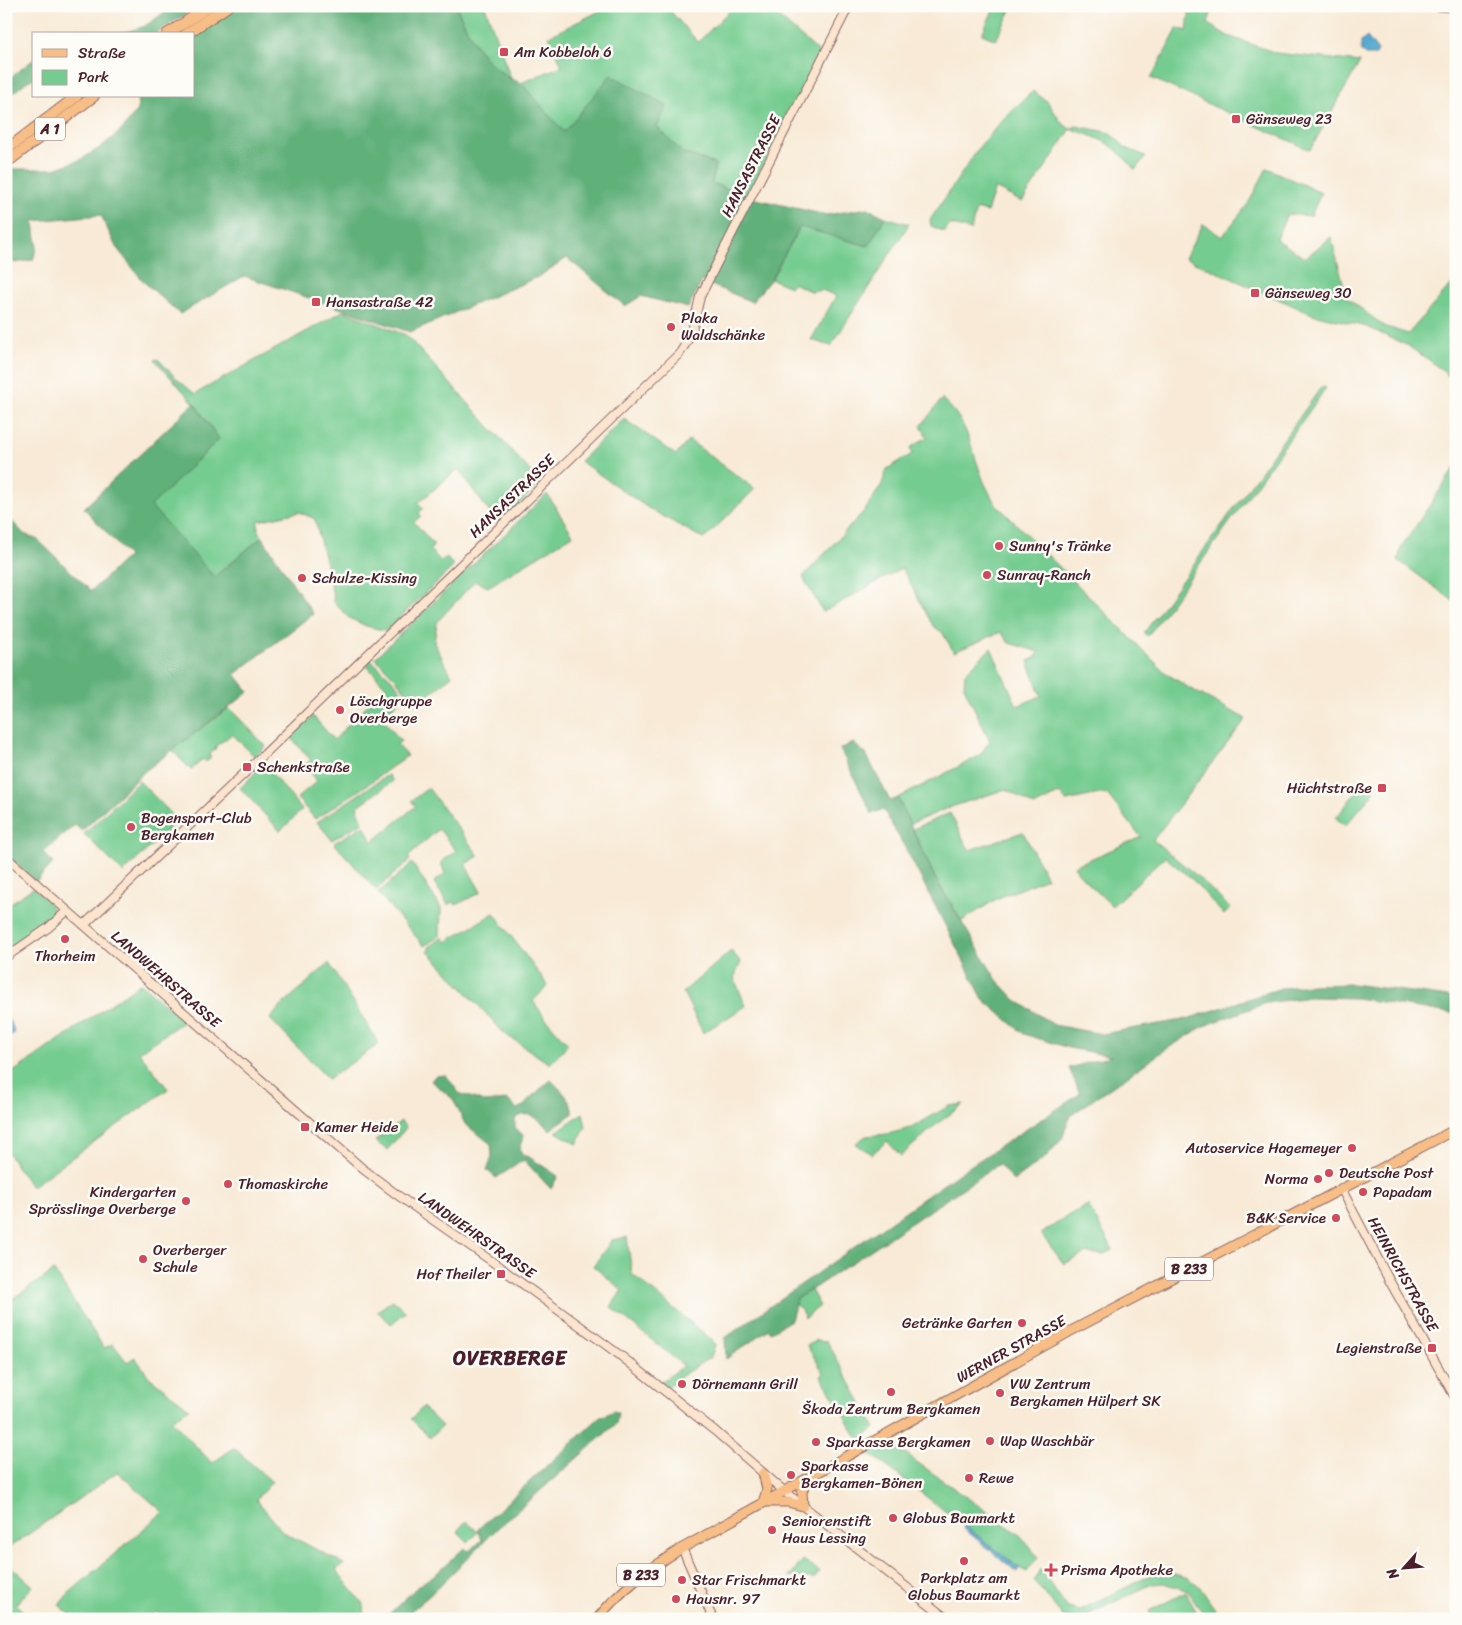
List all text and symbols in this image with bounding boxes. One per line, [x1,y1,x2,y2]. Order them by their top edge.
legend [32,32,195,98]
place label: Am Kobbeloh 6 [513,39,612,65]
text: Straße [78,40,126,66]
marker: Am Kobbeloh 6 [498,46,510,58]
text: Park [78,64,109,90]
place label: Gänseweg 23 [1246,106,1332,132]
street label: HANSASTRASSE [714,109,789,222]
marker: Gänseweg 23 [1230,113,1242,125]
road number: A 1 [35,118,65,140]
place label: Gänseweg 30 [1265,280,1352,306]
marker: Gänseweg 30 [1249,287,1261,299]
place label: Hansastraße 42 [326,289,433,315]
marker: Hansastraße 42 [310,296,322,308]
place label: Plaka Waldschänke [681,305,765,348]
marker: Plaka Waldschänke [665,321,677,333]
street label: HANSASTRASSE [463,447,563,544]
place label: Sunny's Tränke [1009,533,1112,559]
marker: Sunny's Tränke [993,540,1005,552]
place label: Sunray-Ranch [997,562,1091,588]
place label: Schulze-Kissing [312,565,417,591]
marker: Sunray-Ranch [981,569,993,581]
marker: Schulze-Kissing [296,572,308,584]
place label: Löschgruppe Overberge [350,688,432,731]
marker: Löschgruppe Overberge [334,704,346,716]
place label: Schenkstraße [257,754,350,780]
marker: Schenkstraße [241,761,253,773]
place label: Hüchtstraße [1287,775,1372,801]
marker: Hüchtstraße [1376,782,1388,794]
place label: Bogensport-Club Bergkamen [141,805,252,848]
marker: Bogensport-Club Bergkamen [125,821,137,833]
street label: LANDWEHRSTRASSE [105,924,228,1035]
marker: Thorheim [59,933,71,945]
place label: Thorheim [34,943,96,969]
place label: Kamer Heide [315,1114,399,1140]
marker: Kamer Heide [299,1121,311,1133]
place label: Autoservice Hagemeyer [1185,1135,1343,1161]
marker: Autoservice Hagemeyer [1346,1142,1358,1154]
place label: Deutsche Post [1339,1160,1434,1186]
place label: Norma [1265,1166,1308,1192]
marker: Deutsche Post [1323,1167,1335,1179]
place label: Thomaskirche [238,1171,329,1197]
marker: Norma [1312,1173,1324,1185]
marker: Thomaskirche [222,1178,234,1190]
place label: Kindergarten Sprösslinge Overberge [29,1179,176,1222]
place label: Papadam [1373,1179,1432,1205]
street label: LANDWEHRSTRASSE [413,1184,543,1286]
marker: Papadam [1357,1186,1369,1198]
marker: Kindergarten Sprösslinge Overberge [180,1195,192,1207]
place label: B&K Service [1246,1205,1326,1231]
street label: HEINRICHSTRASSE [1360,1211,1446,1338]
marker: B&K Service [1330,1212,1342,1224]
place label: Overberger Schule [153,1237,227,1280]
marker: Overberger Schule [137,1253,149,1265]
road number: B 233 [1165,1258,1213,1280]
place label: Hof Theiler [416,1261,492,1287]
marker: Hof Theiler [495,1268,507,1280]
street label: WERNER STRASSE [951,1307,1072,1390]
place label: Getränke Garten [902,1310,1012,1336]
marker: Getränke Garten [1016,1317,1028,1329]
place label: Legienstraße [1336,1335,1422,1361]
district label: OVERBERGE [453,1341,568,1376]
marker: Legienstraße [1426,1342,1438,1354]
place label: Dörnemann Grill [692,1371,799,1397]
place label: VW Zentrum Bergkamen Hülpert SK [1010,1371,1161,1414]
marker: Dörnemann Grill [676,1378,688,1390]
marker: Škoda Zentrum Bergkamen [885,1386,897,1398]
marker: VW Zentrum Bergkamen Hülpert SK [994,1387,1006,1399]
place label: Škoda Zentrum Bergkamen [802,1396,980,1422]
place label: Wap Waschbär [1000,1428,1095,1454]
place label: Sparkasse Bergkamen [826,1429,971,1455]
marker: Wap Waschbär [984,1435,996,1447]
marker: Sparkasse Bergkamen [810,1436,822,1448]
place label: Sparkasse Bergkamen-Bönen [801,1453,922,1496]
place label: Rewe [979,1465,1014,1491]
marker: Sparkasse Bergkamen-Bönen [785,1469,797,1481]
marker: Rewe [963,1472,975,1484]
place label: Globus Baumarkt [903,1505,1016,1531]
place label: Seniorenstift Haus Lessing [782,1508,871,1551]
marker: Globus Baumarkt [887,1512,899,1524]
marker: Seniorenstift Haus Lessing [766,1524,778,1536]
north arrow [1380,1542,1430,1592]
marker: Parkplatz am Globus Baumarkt [958,1555,970,1567]
place label: Prisma Apotheke [1061,1557,1174,1583]
text: N [1379,1563,1407,1585]
road number: B 233 [617,1564,665,1586]
marker: Prisma Apotheke [1045,1564,1057,1576]
place label: Parkplatz am Globus Baumarkt [908,1565,1020,1608]
place label: Star Frischmarkt [692,1567,806,1593]
marker: Star Frischmarkt [676,1574,688,1586]
place label: Hausnr. 97 [686,1586,761,1612]
marker: Hausnr. 97 [670,1593,682,1605]

